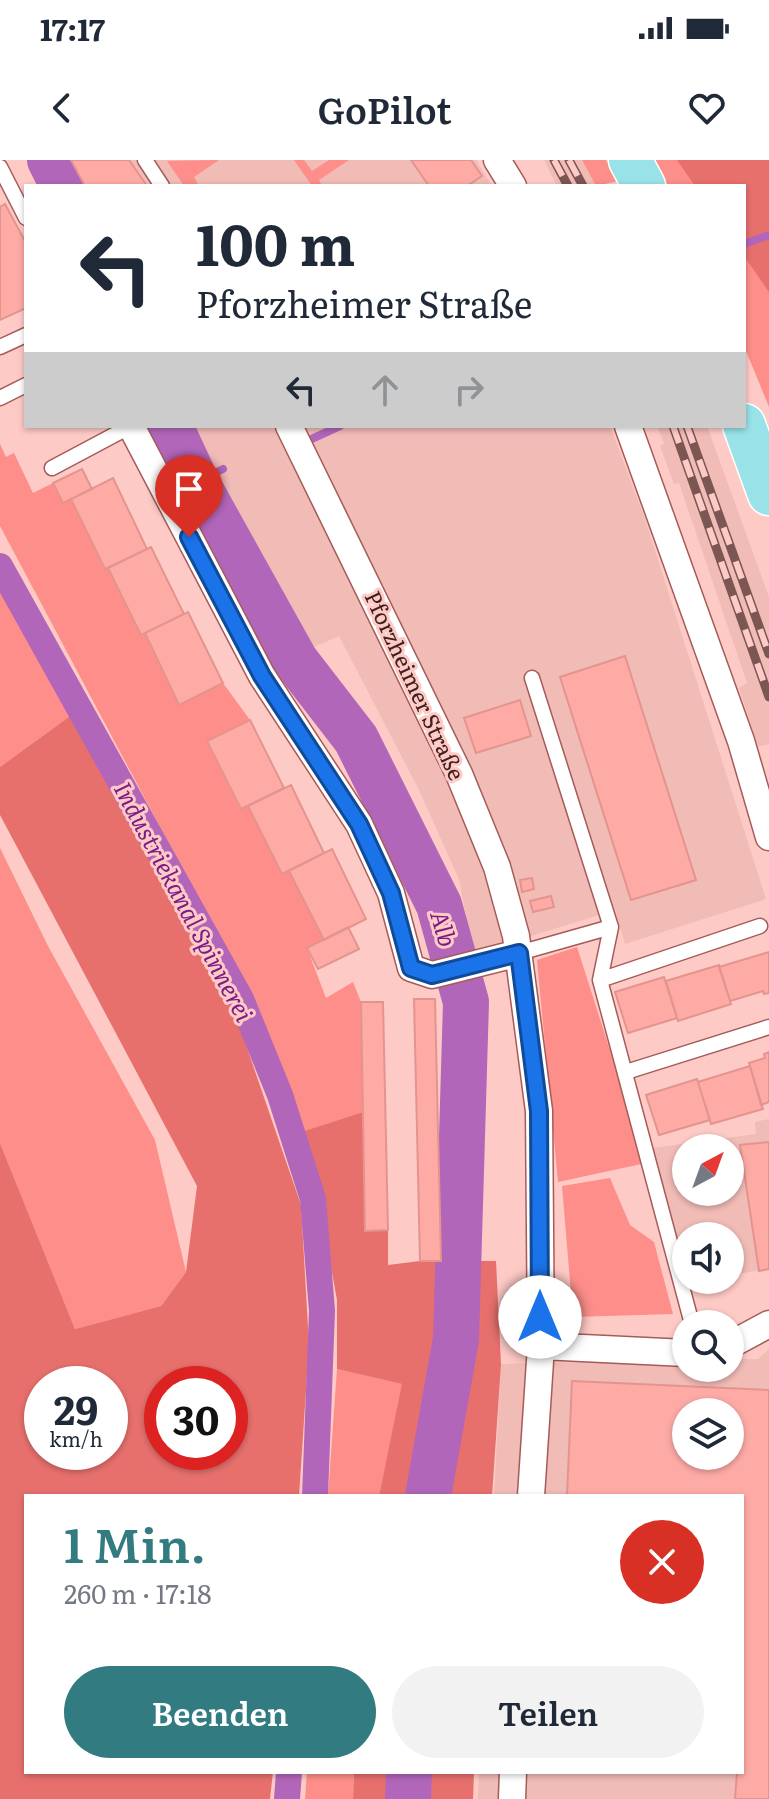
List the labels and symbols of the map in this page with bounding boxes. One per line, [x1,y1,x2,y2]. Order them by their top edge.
pin [155,455,223,537]
street label: Pforzheimer Straße [358,585,474,785]
water label: Industriekanal Spinnerei [107,775,263,1027]
water label: Alb [423,905,467,951]
north arrow [672,1134,744,1206]
position arrow [498,1275,582,1359]
speed limit sign: 30 [144,1366,248,1470]

